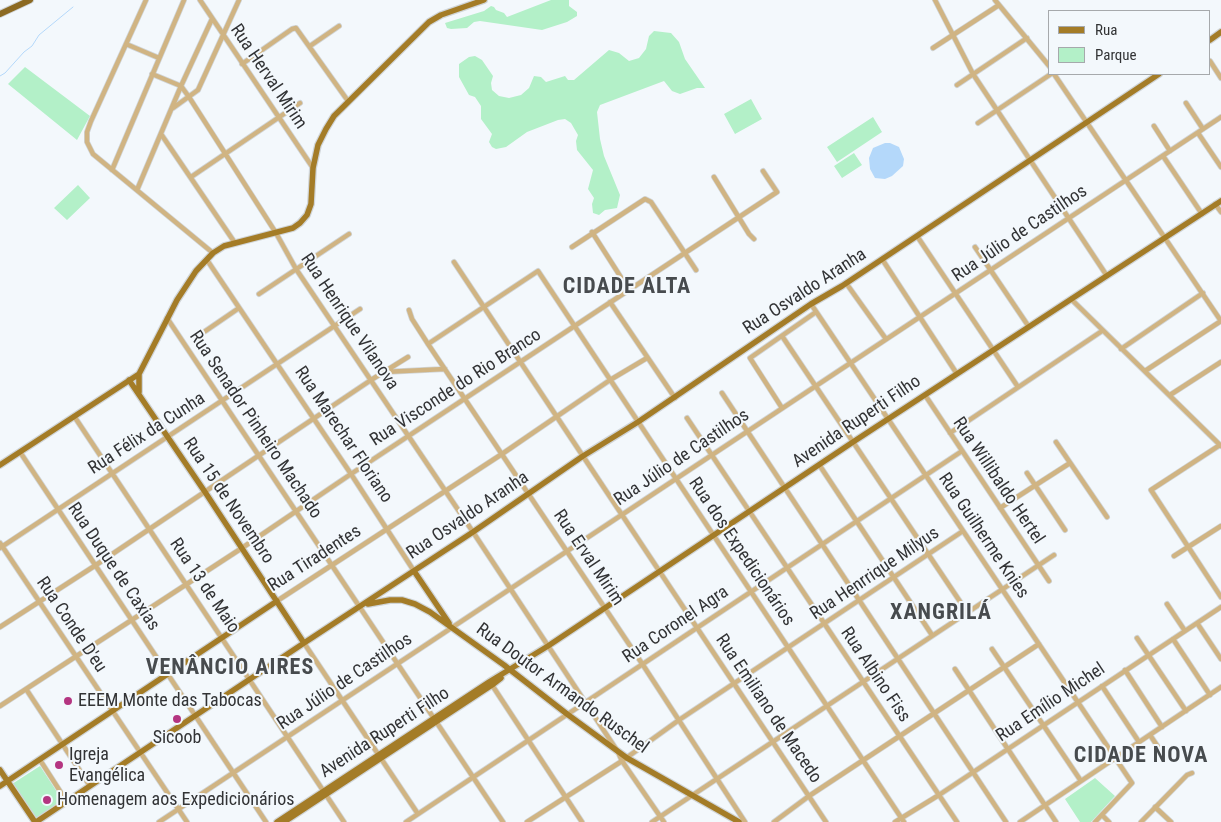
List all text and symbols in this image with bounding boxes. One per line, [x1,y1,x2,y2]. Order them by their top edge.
legend [1048,10,1211,75]
street label: Rua Herval Mirim [225,21,311,133]
text: Rua [1095,21,1117,39]
text: Parque [1095,46,1137,64]
street label: Rua Júlio de Castilhos [949,181,1091,287]
street label: Rua Osvaldo Aranha [739,244,871,340]
street label: Rua Henrique Vilanova [295,250,403,394]
district label: CIDADE ALTA [561,274,693,300]
street label: Rua Visconde do Rio Branco [366,325,546,451]
street label: Rua Senador Pinheiro Machado [184,327,326,523]
street label: Rua Marechar Floriano [289,363,397,507]
street label: Avenida Ruperti Filho [789,371,925,473]
street label: Rua Félix da Cunha [85,388,209,480]
street label: Rua Júlio de Castilhos [611,405,753,511]
street label: Rua Willibaldo Hertel [948,413,1048,549]
street label: Rua 15 de Novembro [178,434,278,568]
street label: Rua Osvaldo Aranha [403,467,533,565]
street label: Rua Guilherme Knies [933,469,1033,603]
street label: Rua dos Expedicionários [683,474,799,630]
street label: Rua Duque de Caxias [62,499,164,635]
street label: Rua Erval Mirim [548,506,628,610]
street label: Rua Tiradentes [265,521,365,597]
street label: Rua Henrrique Milyus [806,523,944,625]
street label: Rua 13 de Maio [164,534,244,638]
street label: Rua Conde D'eu [31,573,111,677]
street label: Rua Coronel Agra [619,582,733,668]
district label: XANGRILÁ [889,600,993,626]
street label: Rua Doutor Armando Ruschel [472,619,652,759]
street label: Rua Albino Fiss [835,624,915,726]
street label: Rua Júlio de Castilhos [274,629,416,735]
street label: Rua Emiliano de Macedo [710,630,826,788]
district label: VENÂNCIO AIRES [144,655,316,681]
street label: Rua Emílio Michel [993,659,1109,747]
street label: Avenida Ruperti Filho [316,683,454,783]
place label: EEEM Monte das Tabocas [78,690,262,712]
marker: EEEM Monte das Tabocas [62,695,74,707]
marker: Sicoob [171,713,183,725]
place label: Sicoob [153,727,201,749]
district label: CIDADE NOVA [1072,743,1210,769]
place label: Igreja Evangélica [69,744,145,786]
marker: Igreja Evangélica [53,759,65,771]
place label: Homenagem aos Expedicionários [57,789,294,811]
marker: Homenagem aos Expedicionários [41,794,53,806]

